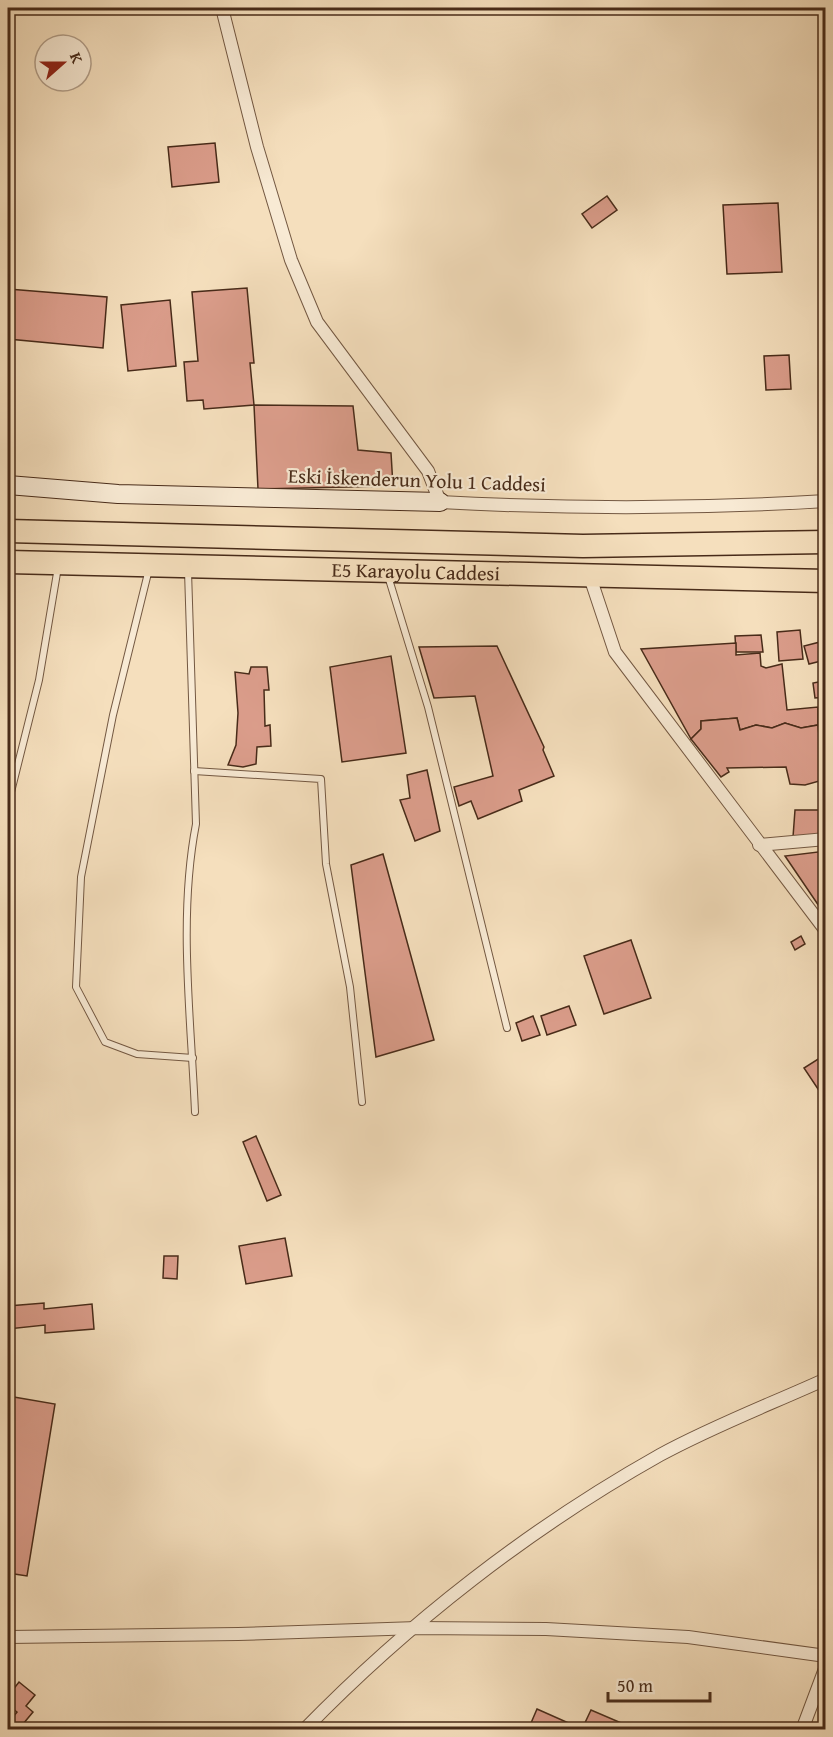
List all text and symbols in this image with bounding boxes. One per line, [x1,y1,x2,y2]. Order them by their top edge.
north arrow [33,33,93,93]
text: K [64,49,90,67]
street label: Eski İskenderun Yolu 1 Caddesi [288,461,547,499]
street label: E5 Karayolu Caddesi [331,555,501,587]
scale bar [608,1665,710,1703]
text: 50 m [617,1672,653,1699]

